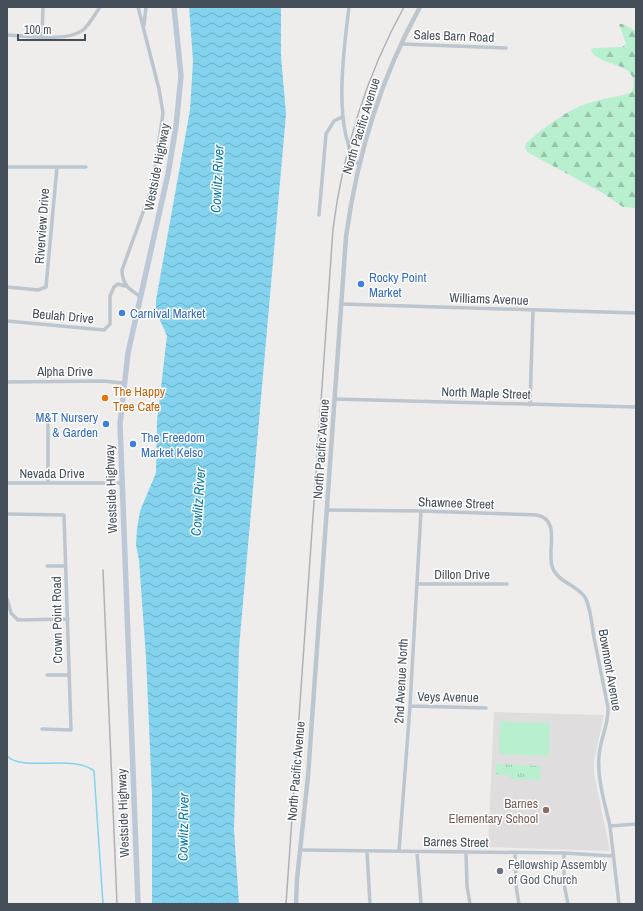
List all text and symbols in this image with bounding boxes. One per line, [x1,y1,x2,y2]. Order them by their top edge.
scale bar [18,16,85,42]
text: 100 m [24,22,51,38]
street label: Sales Barn Road [413,26,495,46]
street label: North Pacific Avenue [338,76,384,176]
street label: Westside Highway [140,121,174,212]
water label: Cowlitz River [206,143,228,214]
street label: Riverview Drive [31,188,53,264]
place label: Rocky Point Market [369,269,427,301]
marker: Rocky Point Market [356,279,366,289]
street label: Williams Avenue [449,289,529,309]
street label: Beulah Drive [32,305,95,327]
place label: Carnival Market [130,305,205,322]
marker: Carnival Market [117,308,127,318]
street label: Alpha Drive [36,363,93,380]
place label: The Happy Tree Cafe [113,383,166,415]
street label: North Maple Street [441,383,531,403]
marker: The Happy Tree Cafe [100,393,110,403]
street label: North Pacific Avenue [309,398,333,499]
place label: M&T Nursery & Garden [35,409,99,441]
marker: M&T Nursery & Garden [101,419,111,429]
place label: The Freedom Market Kelso [141,429,205,461]
marker: The Freedom Market Kelso [128,439,138,449]
street label: Westside Highway [101,444,121,534]
street label: Nevada Drive [19,465,85,482]
water label: Cowlitz River [187,466,209,537]
street label: Shawnee Street [418,493,494,513]
street label: Dillon Drive [434,566,490,583]
street label: Crown Point Road [48,576,66,664]
street label: Bowmont Avenue [594,628,626,712]
street label: 2nd Avenue North [390,638,412,724]
street label: Veys Avenue [417,688,479,706]
street label: North Pacific Avenue [283,720,309,822]
street label: Westside Highway [113,768,133,858]
water label: Cowlitz River [173,792,193,861]
place label: Barnes Elementary School [449,795,538,827]
marker: Barnes Elementary School [541,805,551,815]
street label: Barnes Street [423,833,489,851]
place label: Fellowship Assembly of God Church [508,856,608,888]
marker: Fellowship Assembly of God Church [495,866,505,876]

